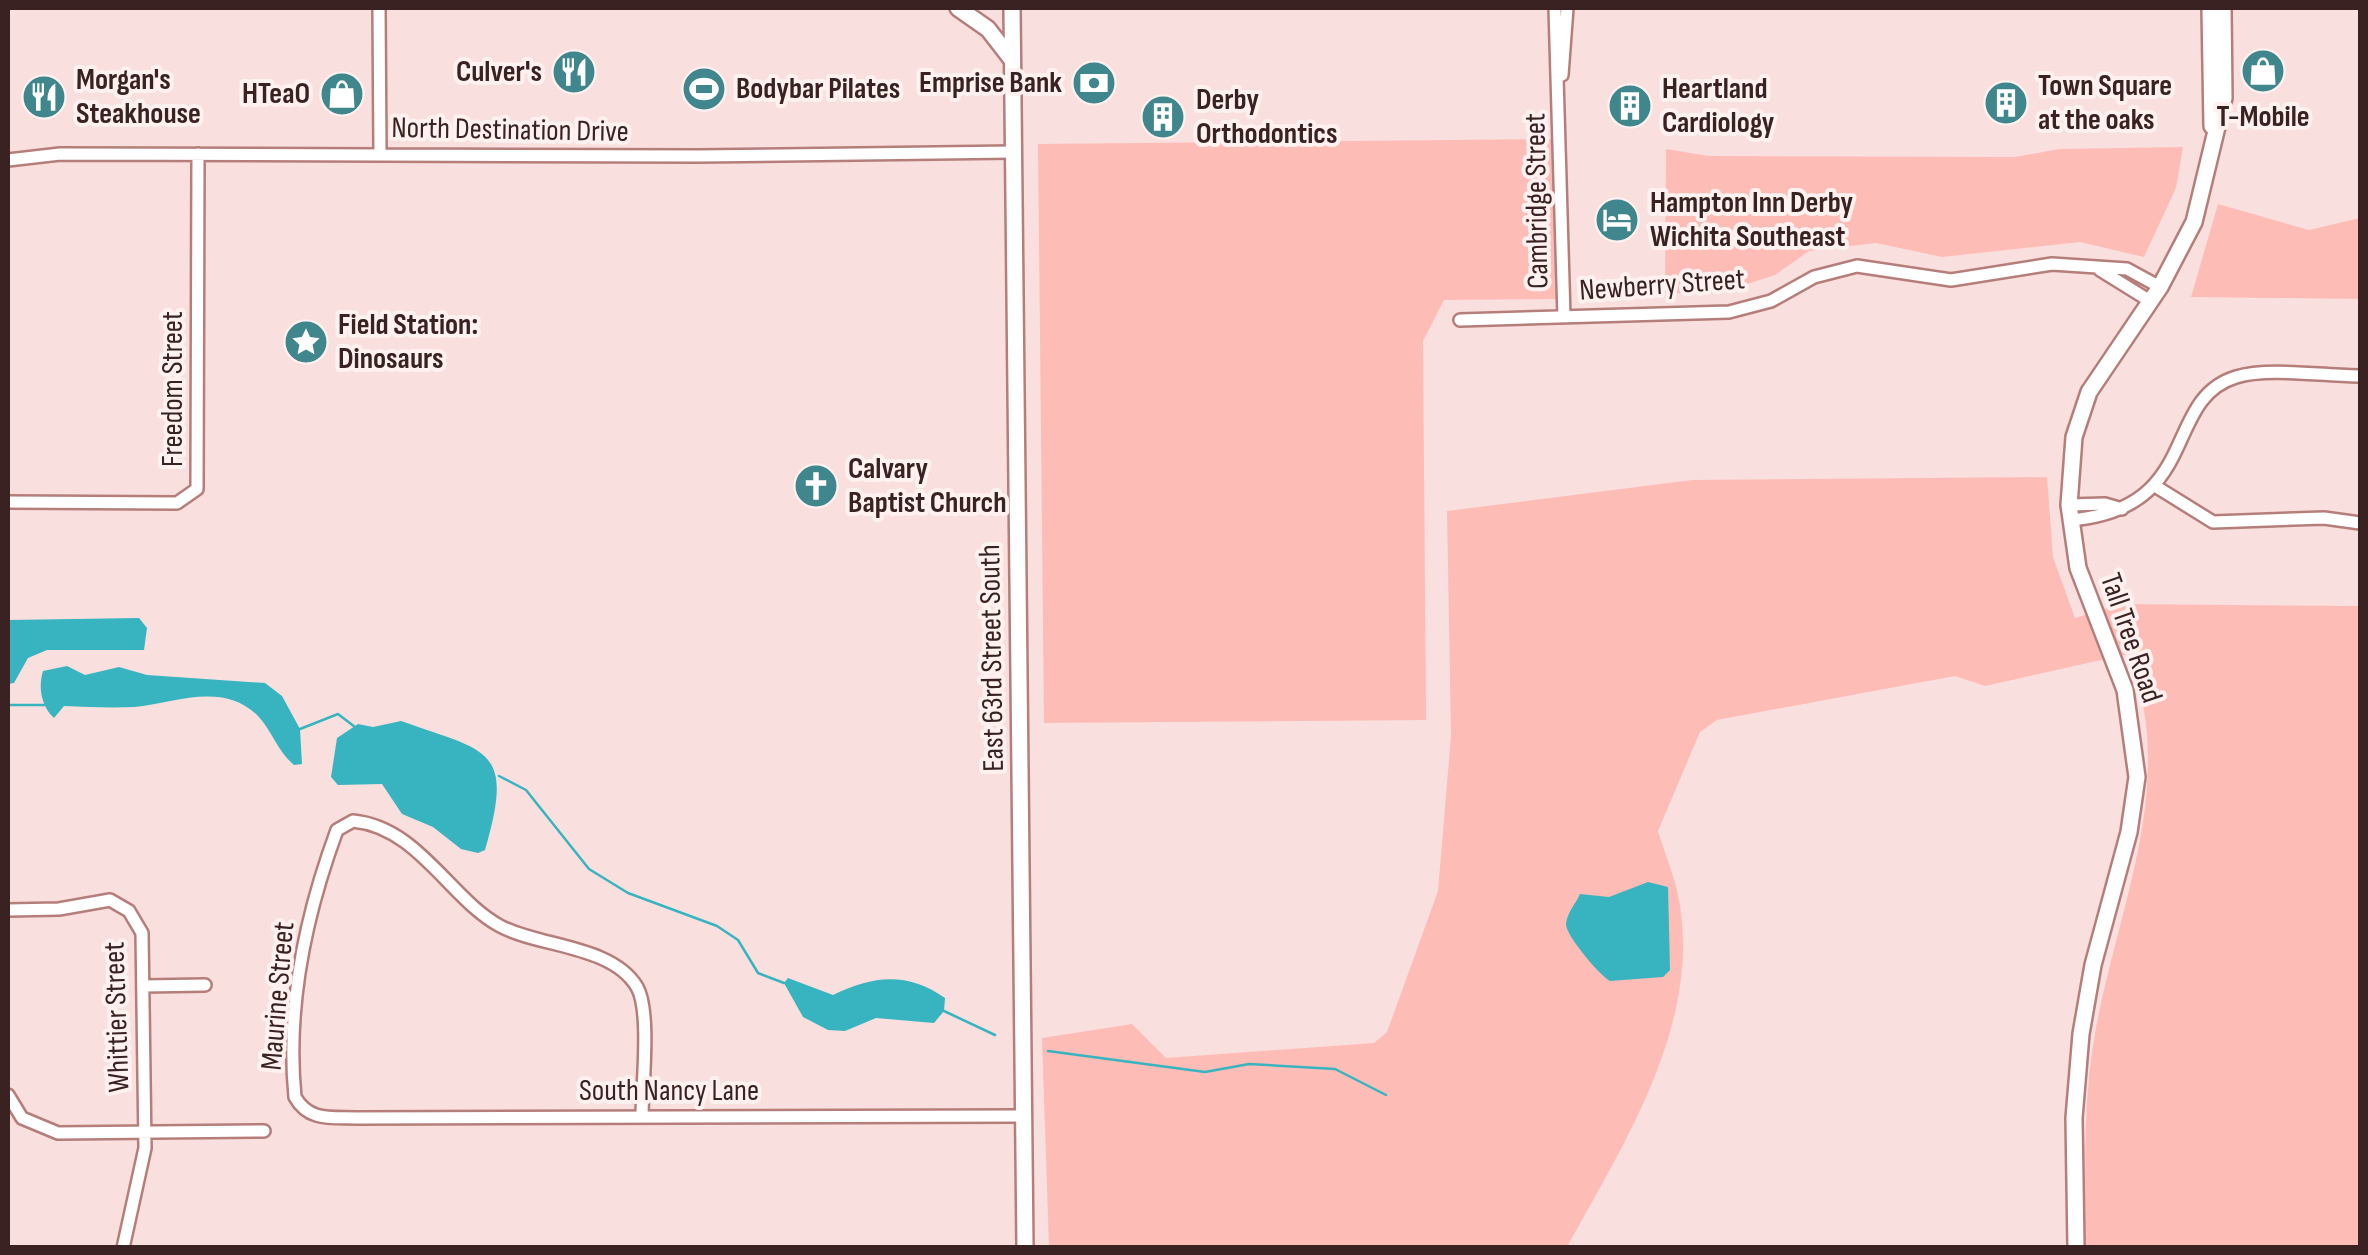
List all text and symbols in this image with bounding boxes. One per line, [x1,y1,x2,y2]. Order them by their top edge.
shop icon: T-Mobile [2240,48,2286,94]
restaurant icon: Culver's [551,49,597,95]
place label: Culver's [456,54,542,90]
bank icon: Emprise Bank [1071,60,1117,106]
place label: Morgan's Steakhouse [76,62,201,132]
place label: Emprise Bank [919,65,1062,101]
sports icon: Bodybar Pilates [681,66,727,112]
place label: Town Square at the oaks [2038,68,2172,138]
shop icon: HTeaO [319,71,365,117]
place label: Bodybar Pilates [736,71,900,107]
place label: Heartland Cardiology [1662,71,1775,141]
restaurant icon: Morgan's Steakhouse [21,74,67,120]
place label: HTeaO [242,76,310,112]
building icon: Town Square at the oaks [1983,80,2029,126]
place label: Derby Orthodontics [1196,82,1338,152]
building icon: Heartland Cardiology [1607,83,1653,129]
building icon: Derby Orthodontics [1140,94,1186,140]
place label: T-Mobile [2216,99,2310,135]
street label: North Destination Drive [391,110,629,150]
street label: Cambridge Street [1517,113,1557,289]
place label: Hampton Inn Derby Wichita Southeast [1650,185,1853,255]
hotel icon: Hampton Inn Derby Wichita Southeast [1594,197,1640,243]
street label: Newberry Street [1578,261,1746,309]
place label: Field Station: Dinosaurs [338,307,478,377]
street label: Freedom Street [155,311,191,467]
place icon: Field Station: Dinosaurs [283,319,329,365]
place label: Calvary Baptist Church [848,451,1007,521]
church icon: Calvary Baptist Church [793,463,839,509]
street label: East 63rd Street South [972,544,1012,772]
street label: Tall Tree Road [2092,568,2170,708]
street label: Maurine Street [254,920,302,1072]
street label: Whittier Street [96,941,138,1093]
street label: South Nancy Lane [579,1073,759,1109]

